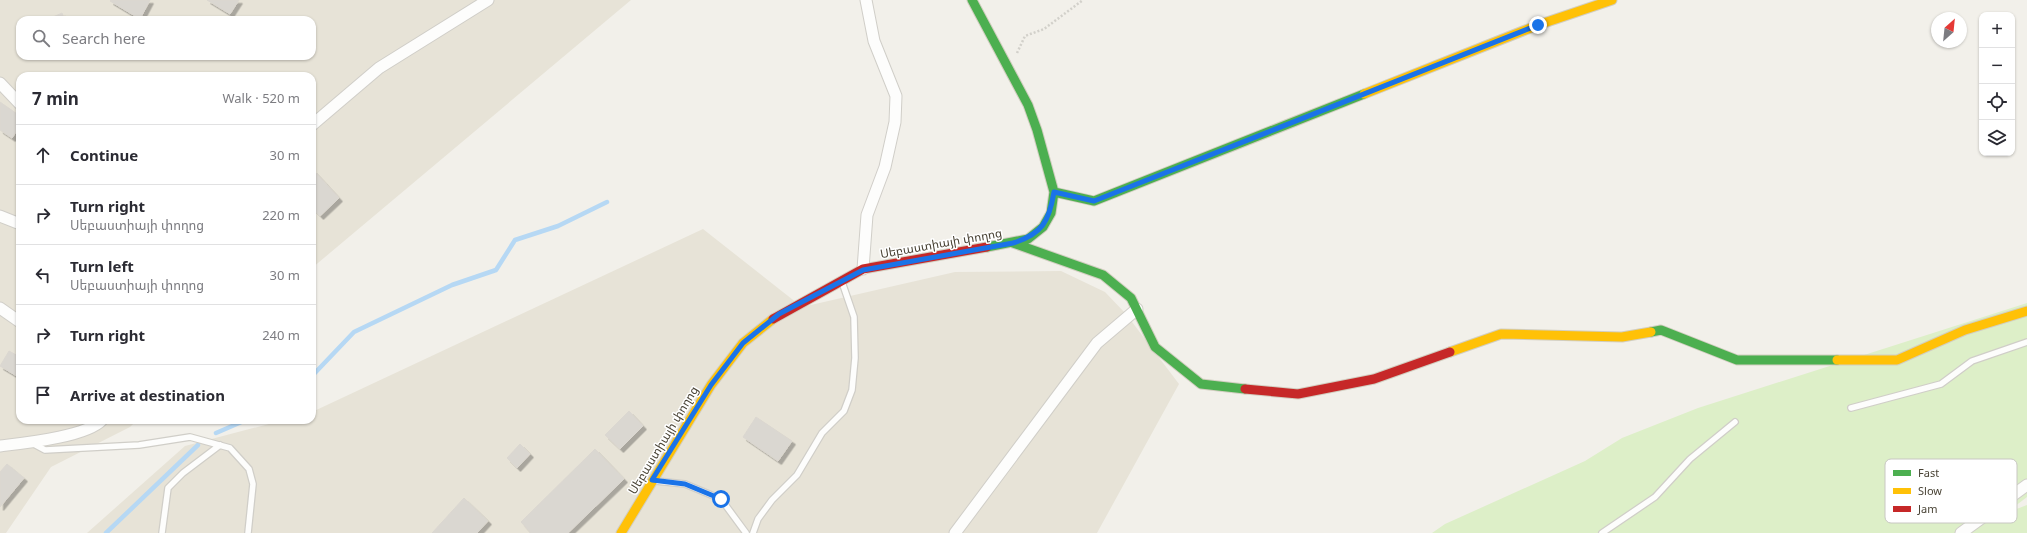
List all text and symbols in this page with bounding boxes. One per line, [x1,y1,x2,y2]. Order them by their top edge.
north arrow [1931,12,1967,48]
map controls [1979,12,2015,156]
button: + [1979,12,2015,48]
search box [16,16,316,60]
route end [1529,16,1547,34]
icon: search [30,27,52,49]
text: Search here [62,28,145,48]
button: − [1979,48,2015,84]
button: locate [1979,84,2015,120]
text: 7 min [32,87,79,110]
text: Walk · 520 m [222,89,300,107]
button: layers [1979,120,2015,156]
icon: ahead [32,144,54,166]
text: Continue [70,145,138,165]
text: 30 m [270,146,300,164]
text: Turn right [70,196,145,216]
icon: right [32,204,54,226]
text: 220 m [262,206,300,224]
text: Սեբաստիայի փողոց [70,216,204,234]
street label: Սեբաստիայի փողոց [879,224,1003,262]
text: Turn left [70,256,134,276]
icon: left [32,264,54,286]
text: 30 m [270,266,300,284]
text: Սեբաստիայի փողոց [70,276,204,294]
icon: right [32,324,54,346]
text: Turn right [70,325,145,345]
text: 240 m [262,326,300,344]
street label: Սեբաստիայի փողոց [624,383,702,497]
icon: arrive [32,384,54,406]
text: Arrive at destination [70,385,225,405]
legend [1885,459,2017,523]
text: Fast [1918,465,1939,480]
text: Slow [1918,483,1942,498]
route start [712,490,730,508]
text: Jam [1917,501,1937,516]

